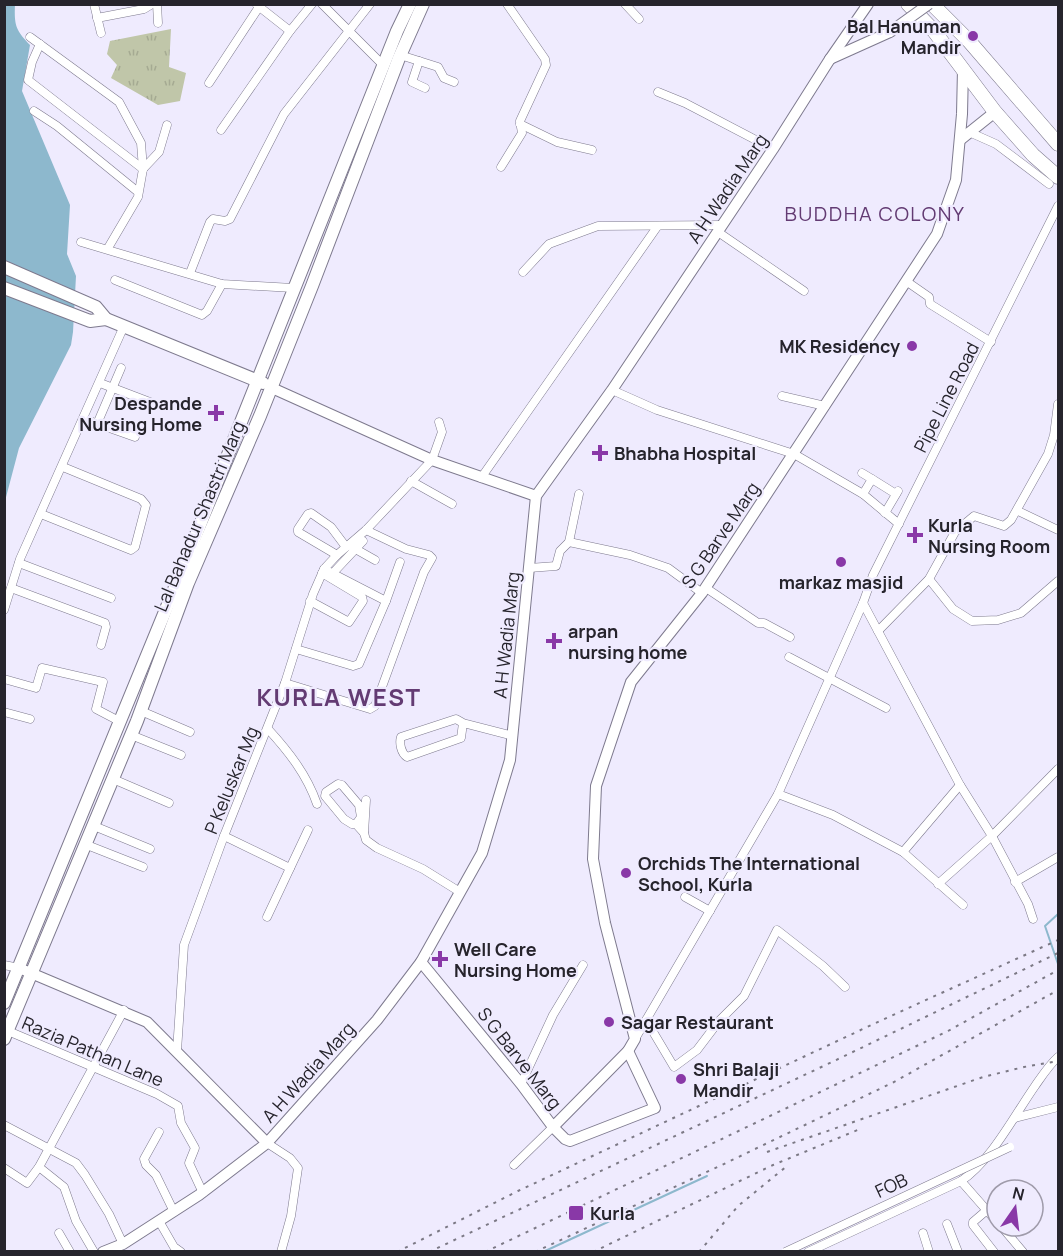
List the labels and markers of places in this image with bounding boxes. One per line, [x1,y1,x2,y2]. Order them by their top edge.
place label: Bal Hanuman Mandir [847,14,961,59]
marker: Bal Hanuman Mandir [966,29,980,43]
place label: MK Residency [779,334,900,358]
marker: MK Residency [905,339,919,353]
place label: Despande Nursing Home [79,391,202,436]
marker: Despande Nursing Home [207,404,225,422]
place label: Bhabha Hospital [614,441,756,465]
marker: Bhabha Hospital [591,444,609,462]
place label: Kurla Nursing Room [928,513,1050,558]
marker: Kurla Nursing Room [906,526,924,544]
marker: markaz masjid [834,555,848,569]
place label: markaz masjid [779,570,903,594]
place label: arpan nursing home [568,619,687,664]
marker: arpan nursing home [545,632,563,650]
place label: Orchids The International School, Kurla [638,851,860,896]
marker: Orchids The International School, Kurla [619,866,633,880]
place label: Well Care Nursing Home [454,937,577,982]
marker: Well Care Nursing Home [431,950,449,968]
place label: Sagar Restaurant [621,1010,774,1034]
marker: Sagar Restaurant [602,1015,616,1029]
place label: Shri Balaji Mandir [693,1057,779,1102]
marker: Shri Balaji Mandir [674,1072,688,1086]
place label: Kurla [590,1201,635,1225]
marker: Kurla [567,1204,585,1222]

